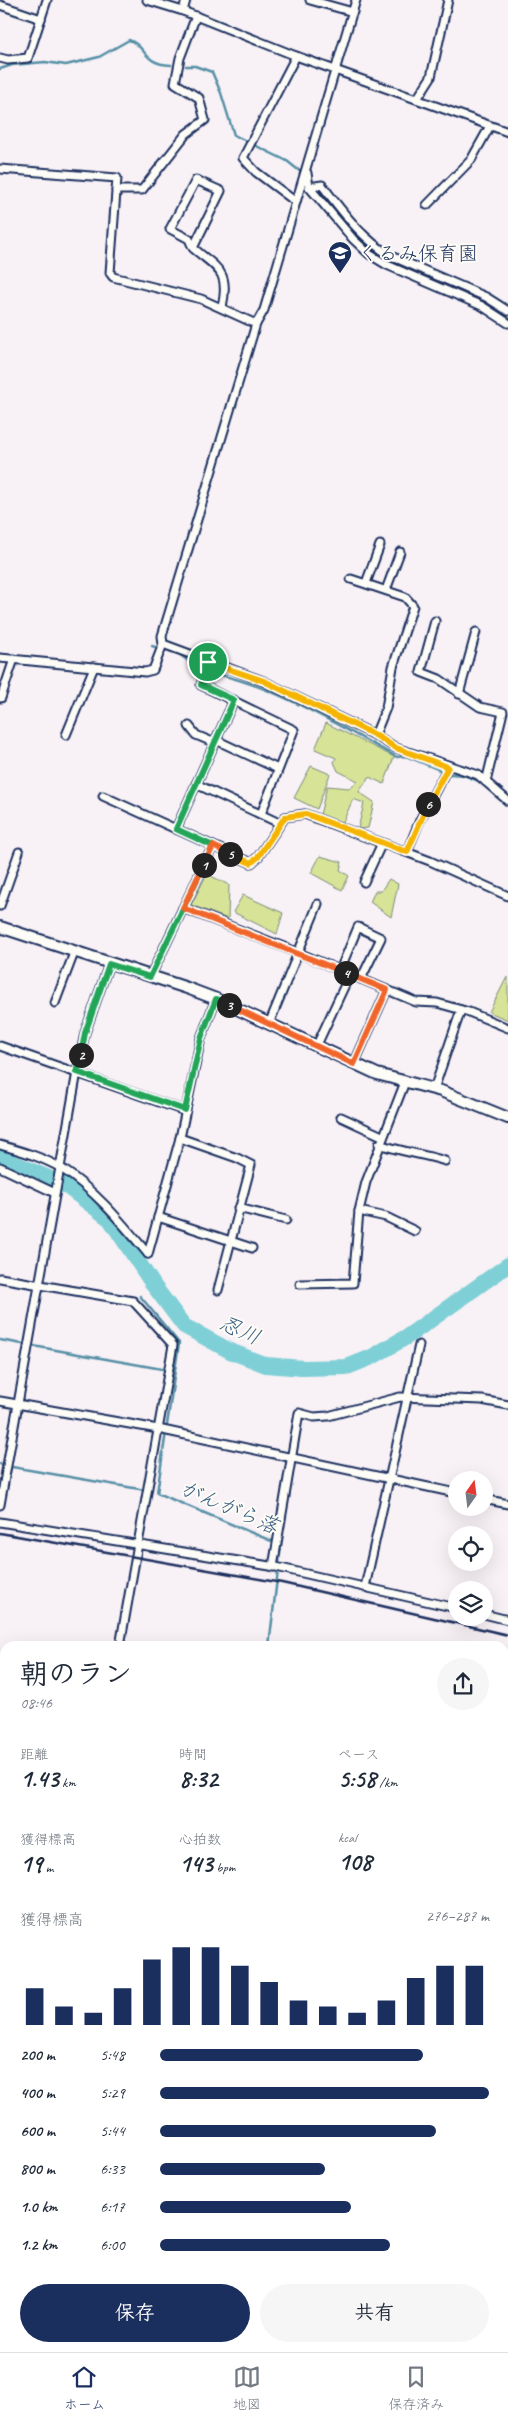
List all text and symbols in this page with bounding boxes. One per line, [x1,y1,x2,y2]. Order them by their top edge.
school or university icon: くるみ保育園 [327,240,353,274]
place label: くるみ保育園 [358,241,478,266]
pin [187,641,229,683]
icon: arrive [194,648,222,676]
pin: 6 [416,792,440,816]
text: 6 [425,796,432,813]
pin: 5 [218,842,242,866]
text: 5 [227,846,234,863]
pin: 1 [192,852,216,878]
text: 1 [201,857,208,874]
pin: 4 [334,960,358,986]
text: 4 [343,965,350,982]
pin: 3 [216,992,242,1018]
text: 3 [226,997,233,1014]
pin: 2 [68,1042,94,1068]
text: 2 [78,1047,85,1064]
water label: 忍川 [216,1310,264,1350]
north arrow [448,1471,492,1516]
map controls [448,1471,493,1626]
water label: がんがら落 [176,1475,284,1540]
button: locate [448,1526,493,1571]
button: layers [448,1581,493,1626]
text: 朝のラン [20,1656,132,1691]
button: share [437,1658,489,1710]
text: 08:46 [20,1693,52,1713]
text: 距離 [20,1746,48,1763]
text: 時間 [179,1746,207,1763]
text: ペース [338,1746,379,1763]
text: 1.43 [20,1763,59,1795]
text: 8:32 [179,1763,218,1795]
text: 5:58 [338,1763,376,1795]
text: km [59,1774,76,1791]
text: /km [376,1774,398,1791]
text: kcal [338,1829,357,1846]
text: 獲得標高 [20,1831,76,1848]
text: 心拍数 [179,1831,221,1848]
text: 108 [338,1846,372,1878]
text: 19 [20,1848,42,1880]
text: 143 [179,1848,213,1880]
text: m [42,1859,53,1876]
text: bpm [213,1859,235,1876]
text: 276–287 m [426,1906,489,1926]
text: 獲得標高 [20,1910,84,1930]
text: 200 m [20,2045,55,2065]
text: 5:48 [100,2045,125,2065]
text: 400 m [20,2083,55,2103]
text: 5:29 [100,2083,125,2103]
text: 600 m [20,2121,55,2141]
text: 5:44 [100,2121,125,2141]
text: 800 m [20,2159,55,2179]
text: 6:33 [100,2159,125,2179]
text: 1.0 km [20,2197,57,2217]
text: 6:17 [100,2197,125,2217]
text: 1.2 km [20,2235,57,2255]
text: 6:00 [100,2235,125,2255]
button: 保存 [20,2284,250,2342]
button: 共有 [260,2284,489,2342]
tab: ホーム [64,2363,105,2413]
tab: 地図 [233,2363,261,2413]
tab: 保存済み [388,2363,444,2413]

